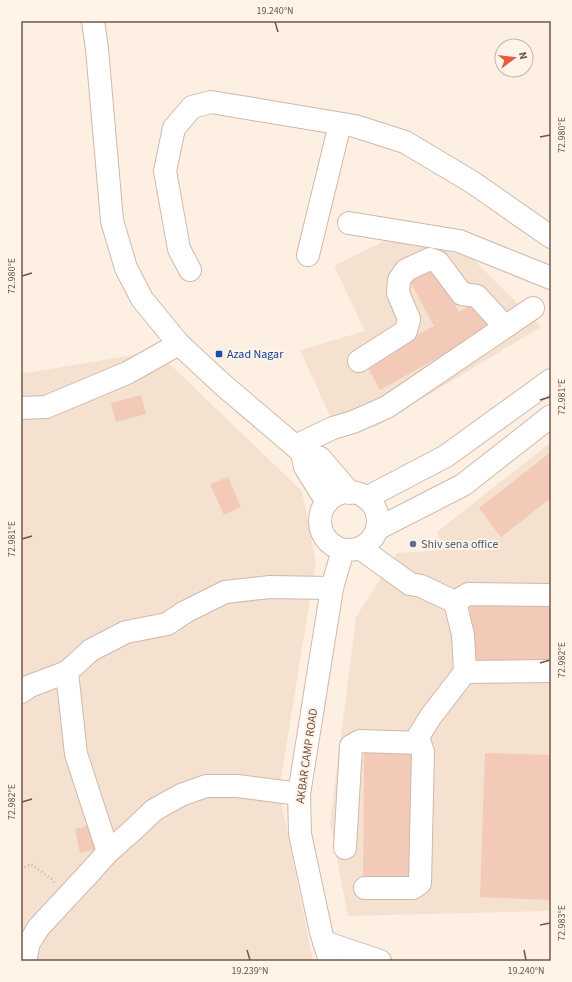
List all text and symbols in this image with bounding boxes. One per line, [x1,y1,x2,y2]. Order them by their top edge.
text: 19.240°N [256,4,294,18]
north arrow [494,38,534,78]
text: N [515,50,531,61]
text: 72.980°E [555,117,569,153]
text: 72.980°E [5,258,19,294]
place label: Azad Nagar [227,346,284,363]
marker: Azad Nagar [214,349,224,359]
text: 72.981°E [555,379,569,415]
text: 72.981°E [5,521,19,557]
place label: Shiv sena office [421,536,498,553]
marker: Shiv sena office [408,539,418,549]
text: 72.982°E [555,642,569,678]
street label: AKBAR CAMP ROAD [292,707,322,805]
text: 72.982°E [5,784,19,820]
text: 72.983°E [555,905,569,941]
text: 19.239°N [231,964,269,978]
text: 19.240°N [507,964,545,978]

